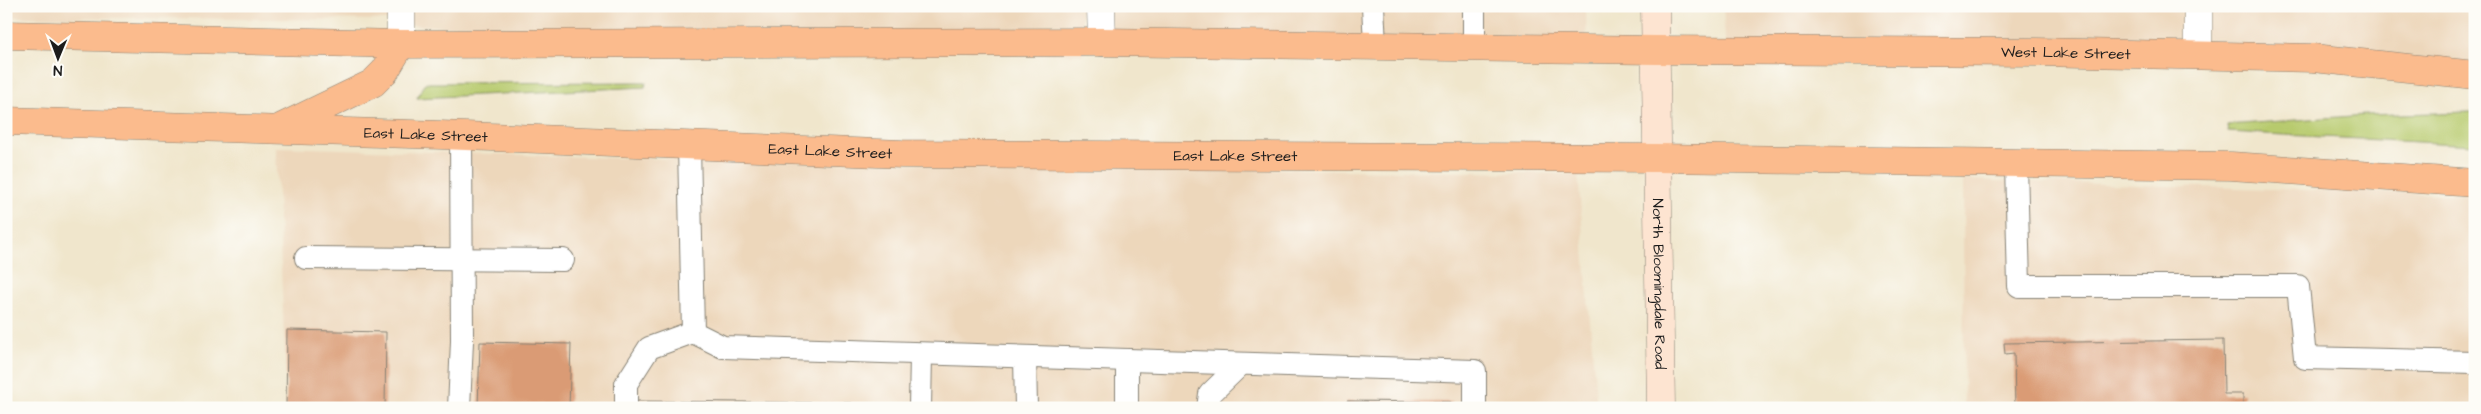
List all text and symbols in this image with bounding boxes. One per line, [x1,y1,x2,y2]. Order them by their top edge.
north arrow [32,32,82,82]
street label: West Lake Street [2001,41,2131,65]
text: N [53,60,62,80]
street label: East Lake Street [364,122,488,147]
street label: East Lake Street [768,138,893,164]
street label: East Lake Street [1173,145,1297,167]
street label: North Bloomingdale Road [1647,198,1671,370]

